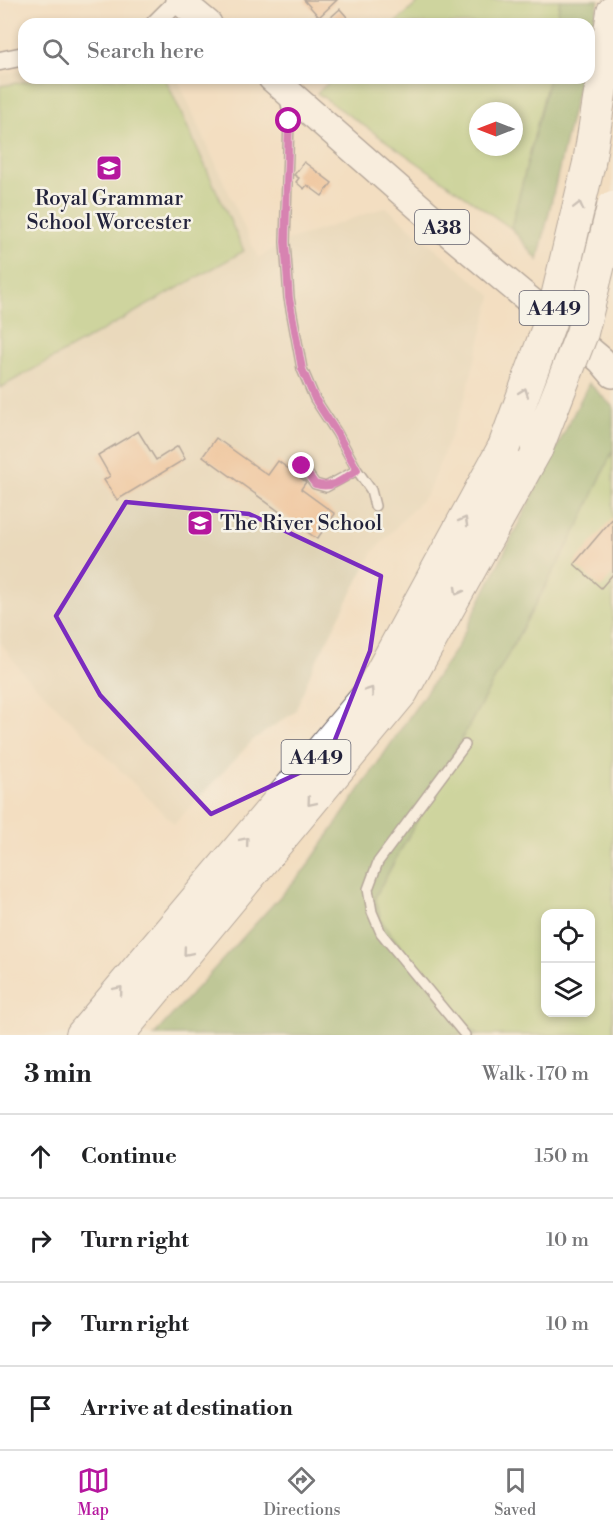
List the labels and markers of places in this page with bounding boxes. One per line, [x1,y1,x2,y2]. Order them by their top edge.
school or university icon: Royal Grammar School Worcester [94,153,124,183]
place label: Royal Grammar School Worcester [27,186,191,236]
school or university icon: The River School [185,508,215,538]
place label: The River School [220,511,382,537]

